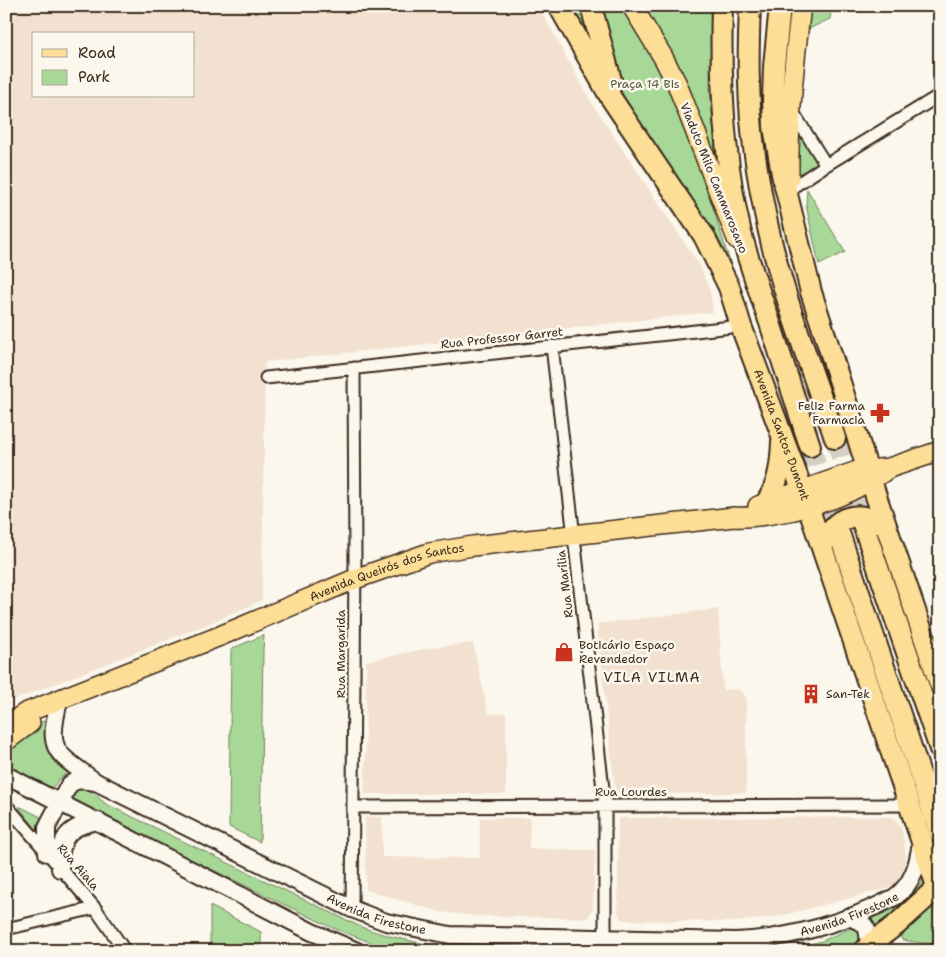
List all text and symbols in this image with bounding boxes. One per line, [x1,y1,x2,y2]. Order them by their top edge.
legend [32,32,195,98]
text: Road [78,43,116,63]
text: Park [78,67,110,87]
park label: Praça 14 Bis [610,76,680,92]
street label: Viaduto Milo Cammarosano [676,100,752,256]
street label: Rua Professor Garret [440,324,564,352]
street label: Avenida Santos Dumont [750,367,813,503]
place label: Feliz Farma Farmacia [798,398,866,428]
pharmacy icon: Feliz Farma Farmacia [869,402,891,424]
street label: Avenida Queirós dos Santos [307,539,466,605]
street label: Rua Marília [553,549,577,619]
street label: Rua Margarida [333,609,349,698]
place label: Boticário Espaço Revendedor [579,637,675,667]
shop icon: Boticário Espaço Revendedor [553,641,575,663]
district label: VILA VILMA [603,668,701,686]
building icon: San-Tek [800,683,822,705]
place label: San-Tek [826,686,870,702]
street label: Rua Lourdes [595,784,667,800]
street label: Rua Aiala [53,840,103,894]
street label: Avenida Firestone [798,888,902,940]
street label: Avenida Firestone [324,890,428,938]

